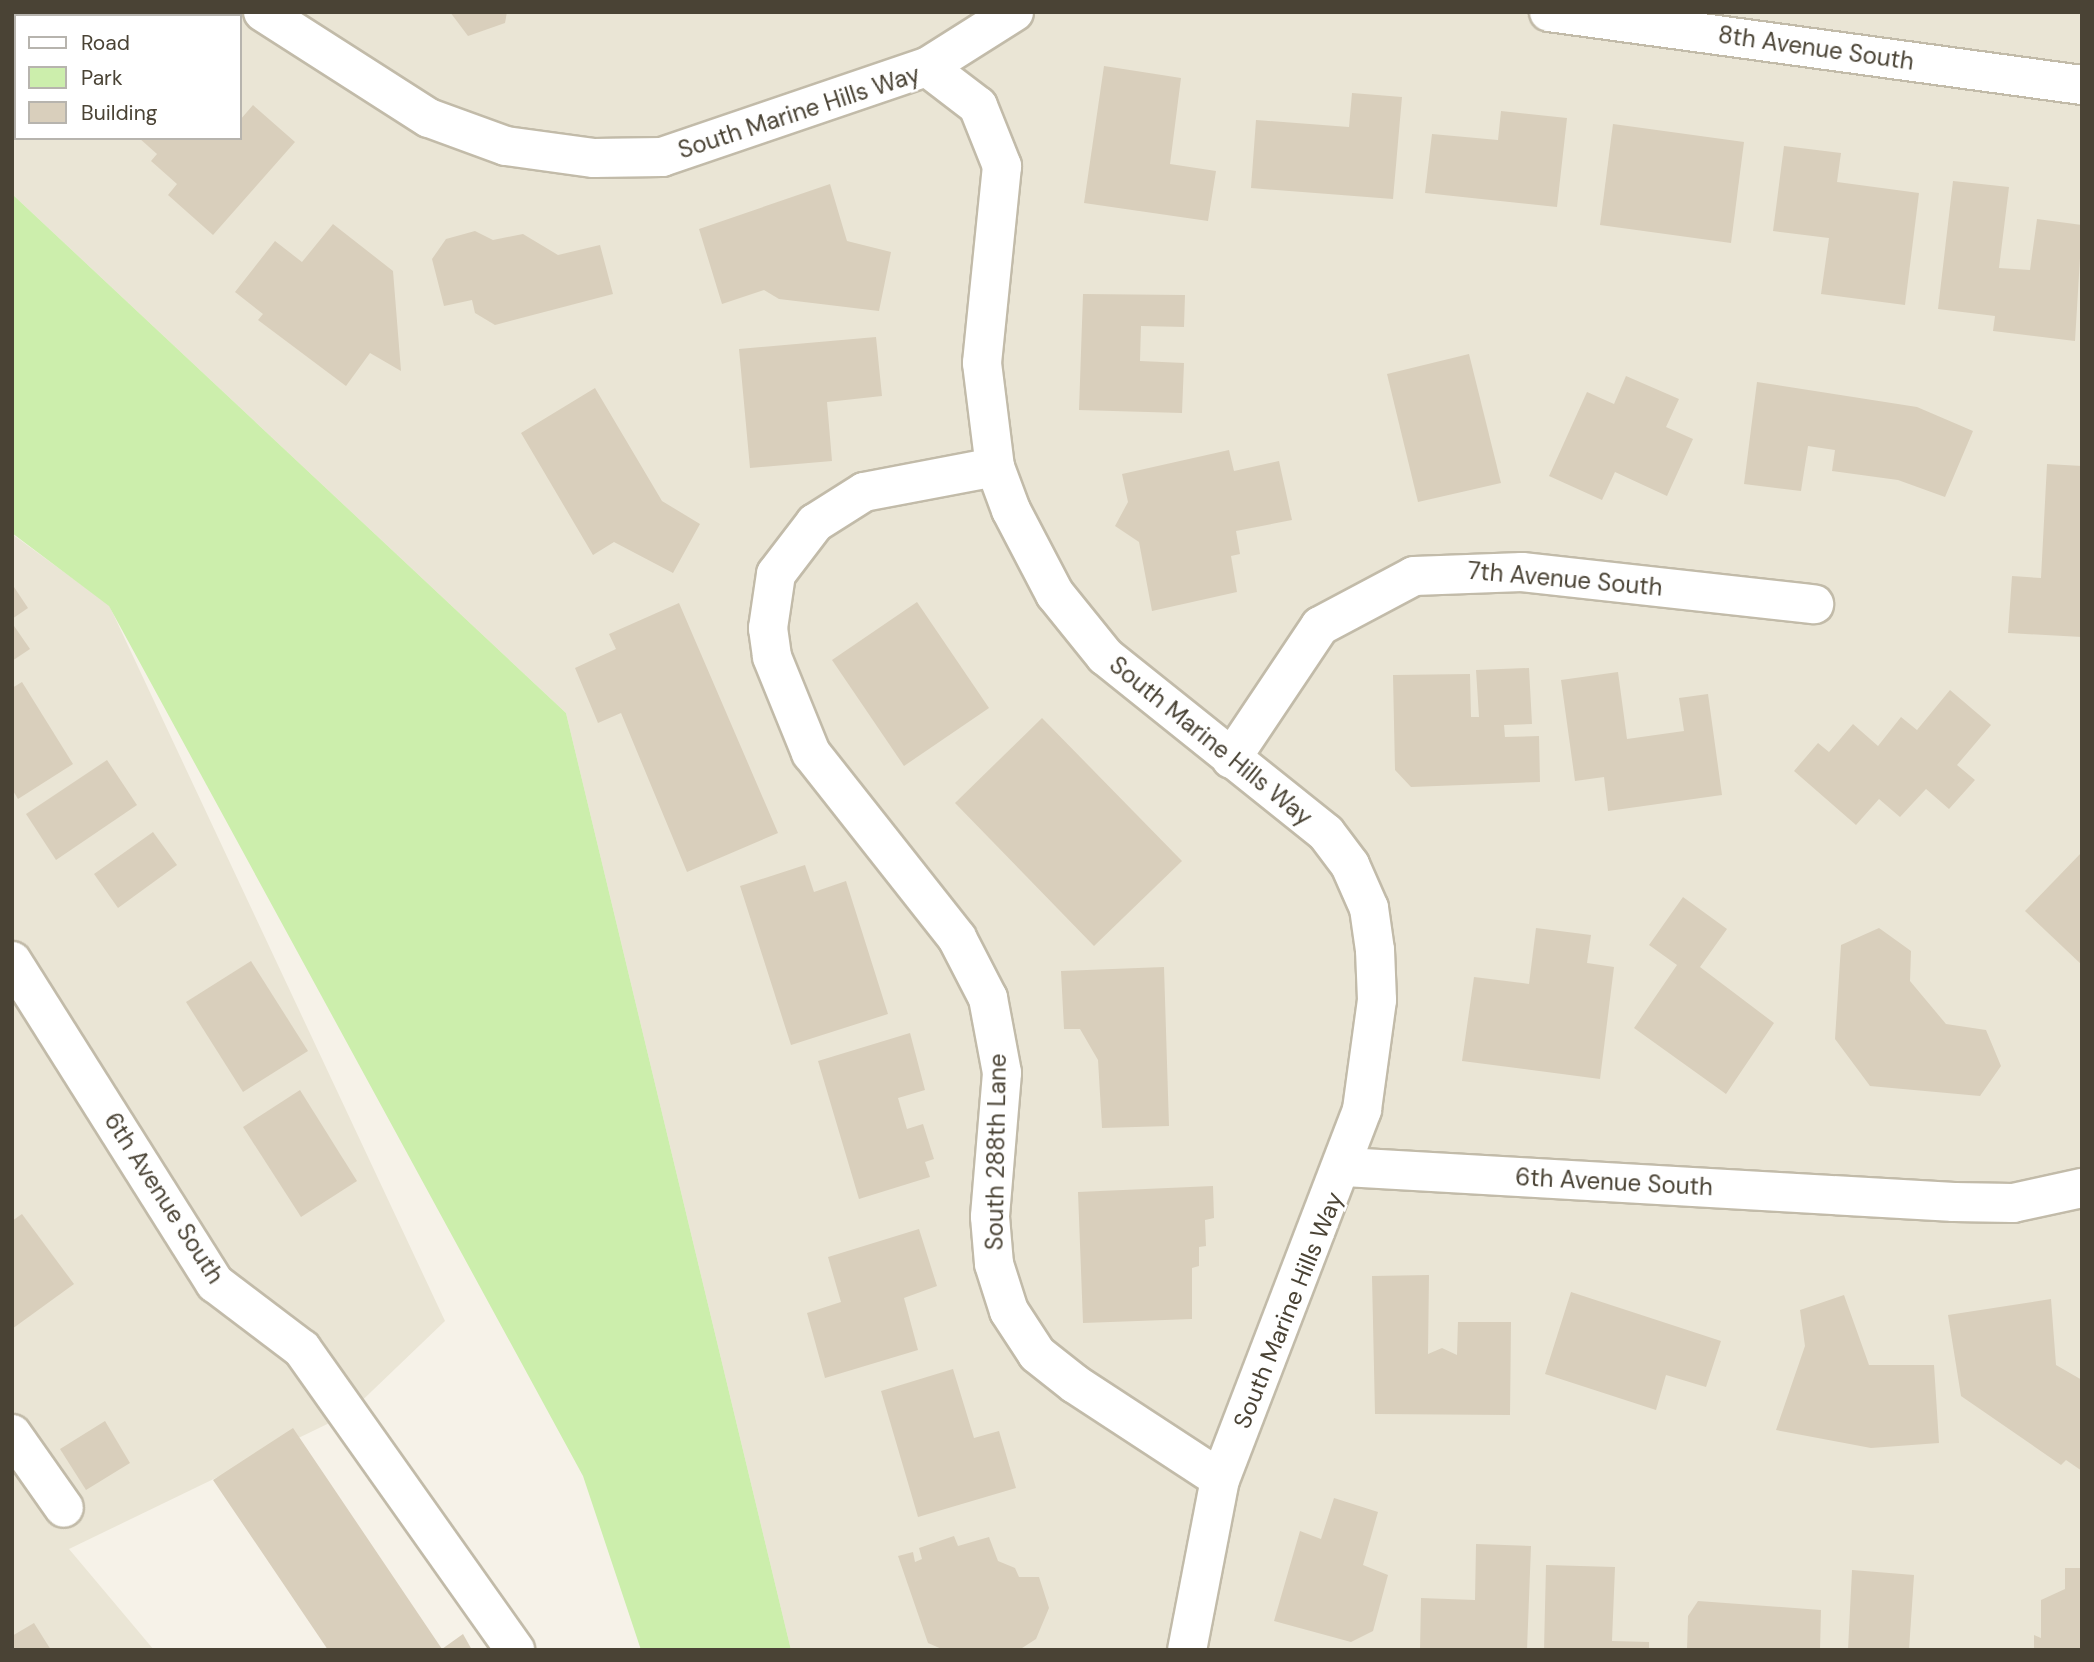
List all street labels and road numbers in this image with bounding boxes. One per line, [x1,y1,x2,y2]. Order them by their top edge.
street label: 8th Avenue South [1716,20,1916,76]
street label: South Marine Hills Way [674,59,924,165]
street label: 7th Avenue South [1466,556,1664,602]
street label: South Marine Hills Way [1104,650,1318,832]
street label: South 288th Lane [980,1053,1012,1251]
street label: 6th Avenue South [98,1107,230,1289]
street label: 6th Avenue South [1515,1162,1713,1202]
street label: South Marine Hills Way [1227,1188,1349,1432]

